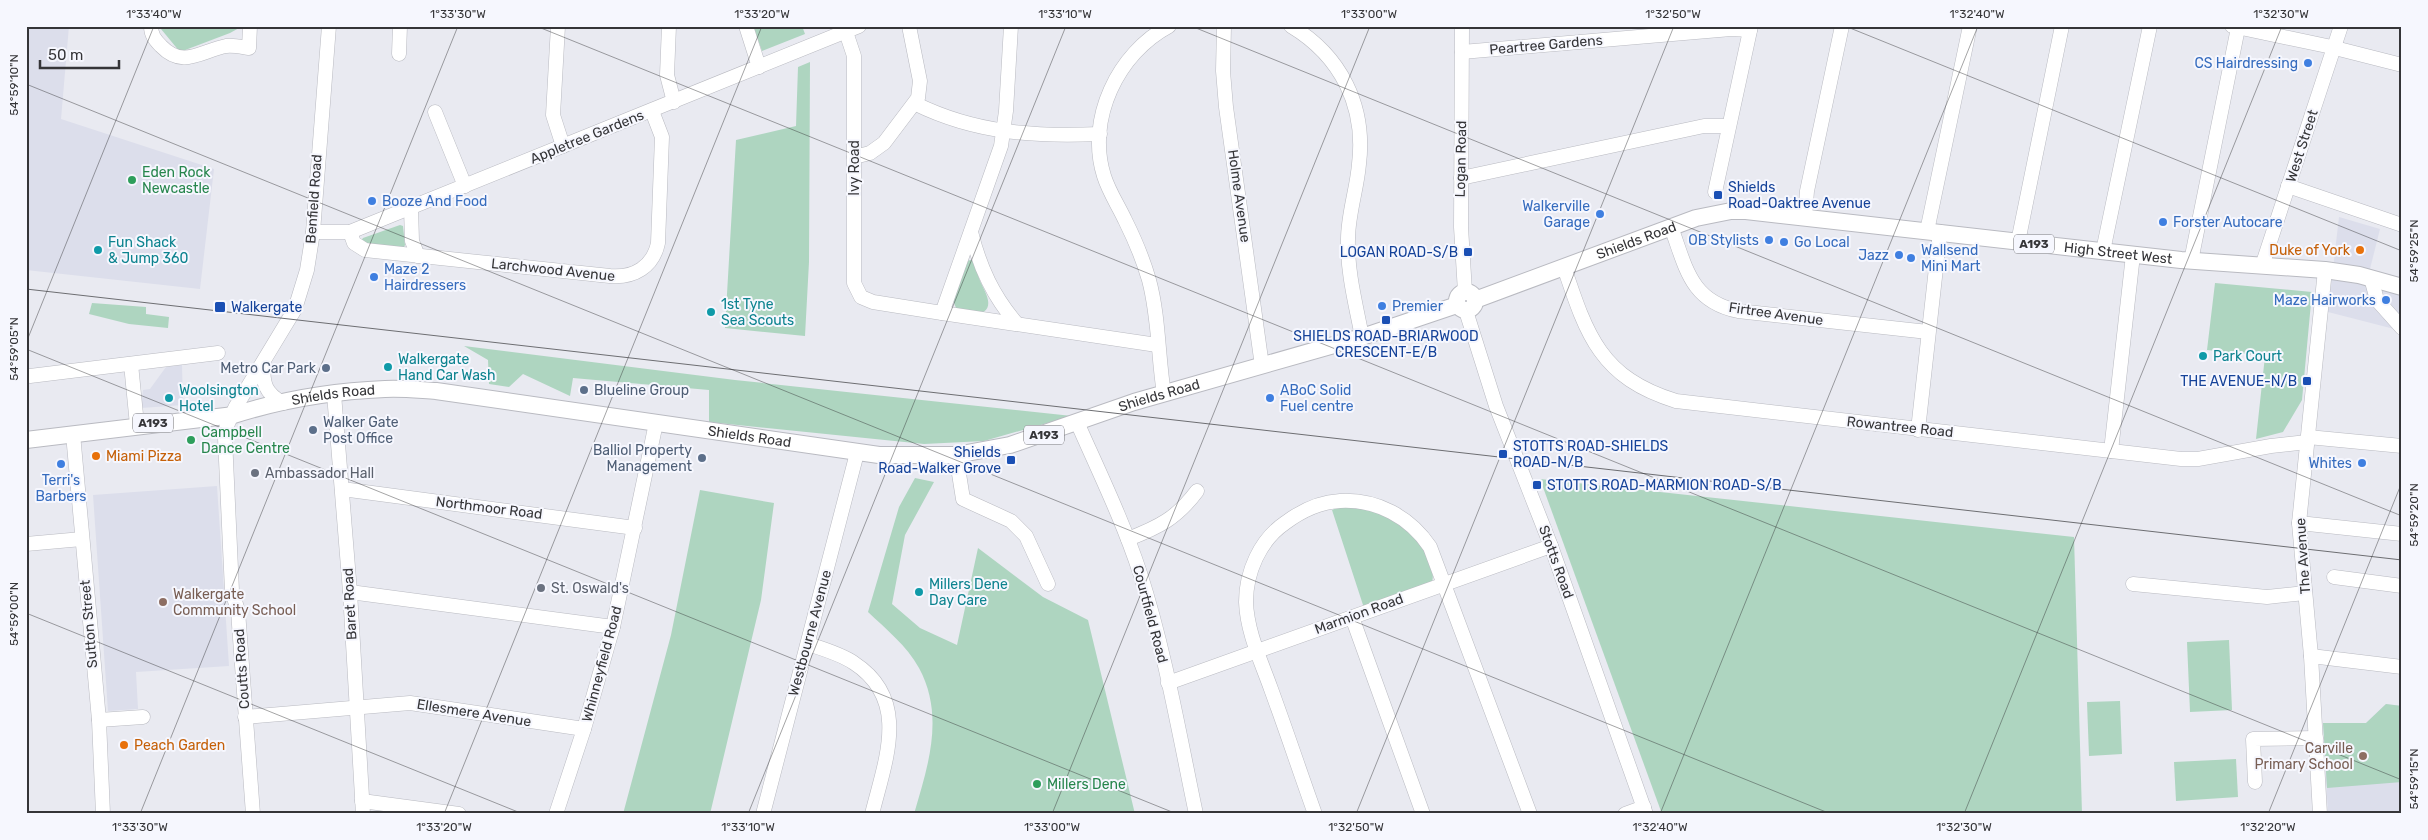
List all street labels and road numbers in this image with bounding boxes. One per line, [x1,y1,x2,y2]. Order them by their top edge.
street label: Peartree Gardens [1489,32,1603,58]
street label: Appletree Gardens [528,106,646,168]
street label: West Street [2282,107,2322,184]
street label: Logan Road [1452,120,1470,198]
street label: Ivy Road [846,140,863,196]
street label: Holme Avenue [1224,148,1254,244]
street label: Benfield Road [302,154,326,244]
street label: Shields Road [1594,218,1679,263]
road number: A193 [2014,234,2054,253]
street label: High Street West [2063,238,2174,268]
street label: Larchwood Avenue [490,255,616,285]
street label: Firtree Avenue [1728,299,1825,329]
street label: Shields Road [1116,375,1202,415]
street label: Shields Road [290,381,376,409]
road number: A193 [133,413,173,432]
street label: Rowantree Road [1846,413,1954,441]
street label: Shields Road [707,422,792,451]
road number: A193 [1024,426,1064,444]
street label: Northmoor Road [435,493,543,523]
street label: The Avenue [2292,517,2314,595]
street label: Stotts Road [1535,523,1577,601]
street label: Courtfield Road [1129,563,1171,665]
street label: Baret Road [340,568,360,640]
street label: Westbourne Avenue [785,568,835,698]
street label: Sutton Street [77,579,101,669]
street label: Marmion Road [1312,590,1406,638]
street label: Whinneyfield Road [578,604,626,724]
street label: Coutts Road [231,628,253,710]
street label: Ellesmere Avenue [416,696,533,730]

